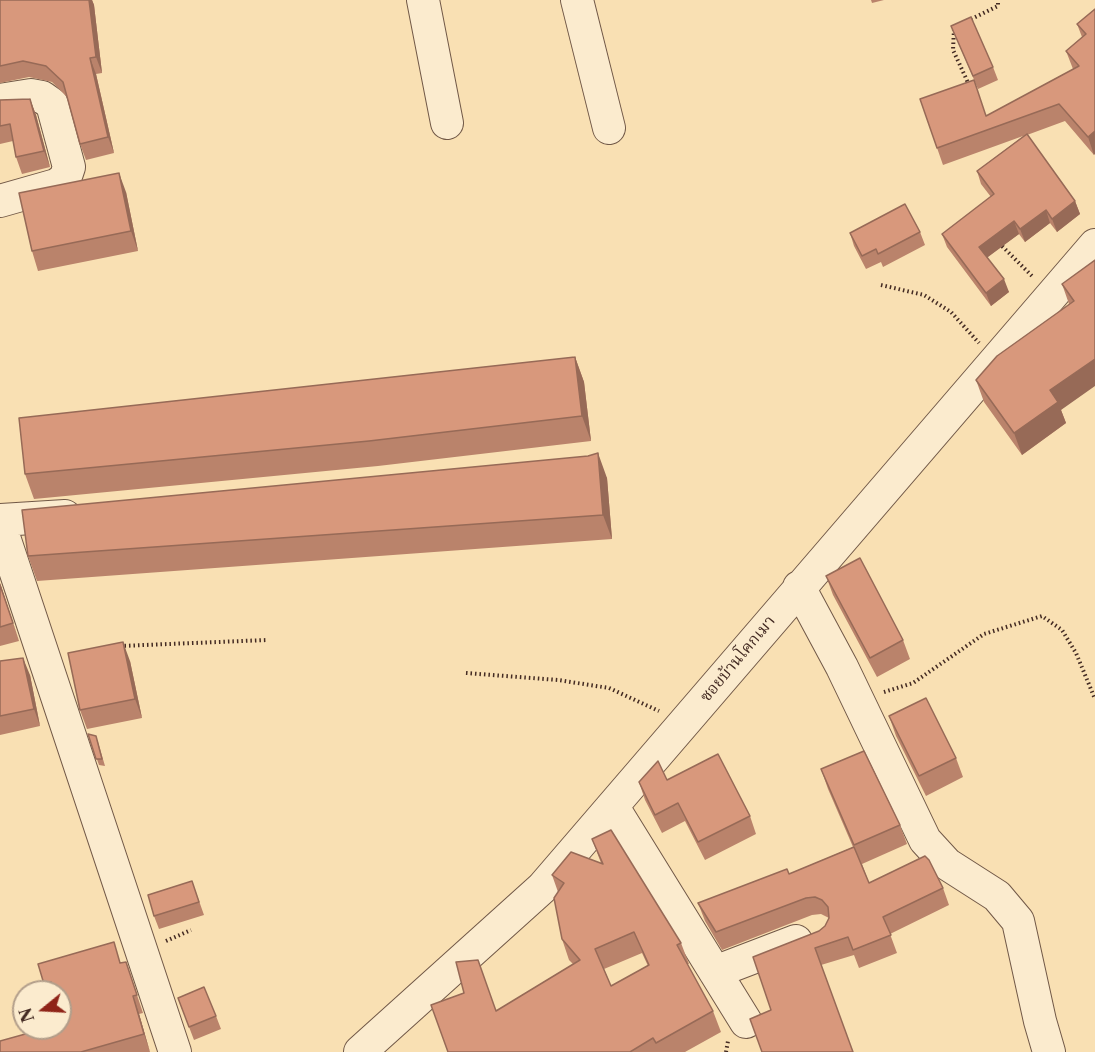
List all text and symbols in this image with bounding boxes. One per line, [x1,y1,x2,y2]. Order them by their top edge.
street label: ซอยบ้านโคกเมา [696,612,780,706]
north arrow [12,980,72,1040]
text: N [15,1005,38,1025]

